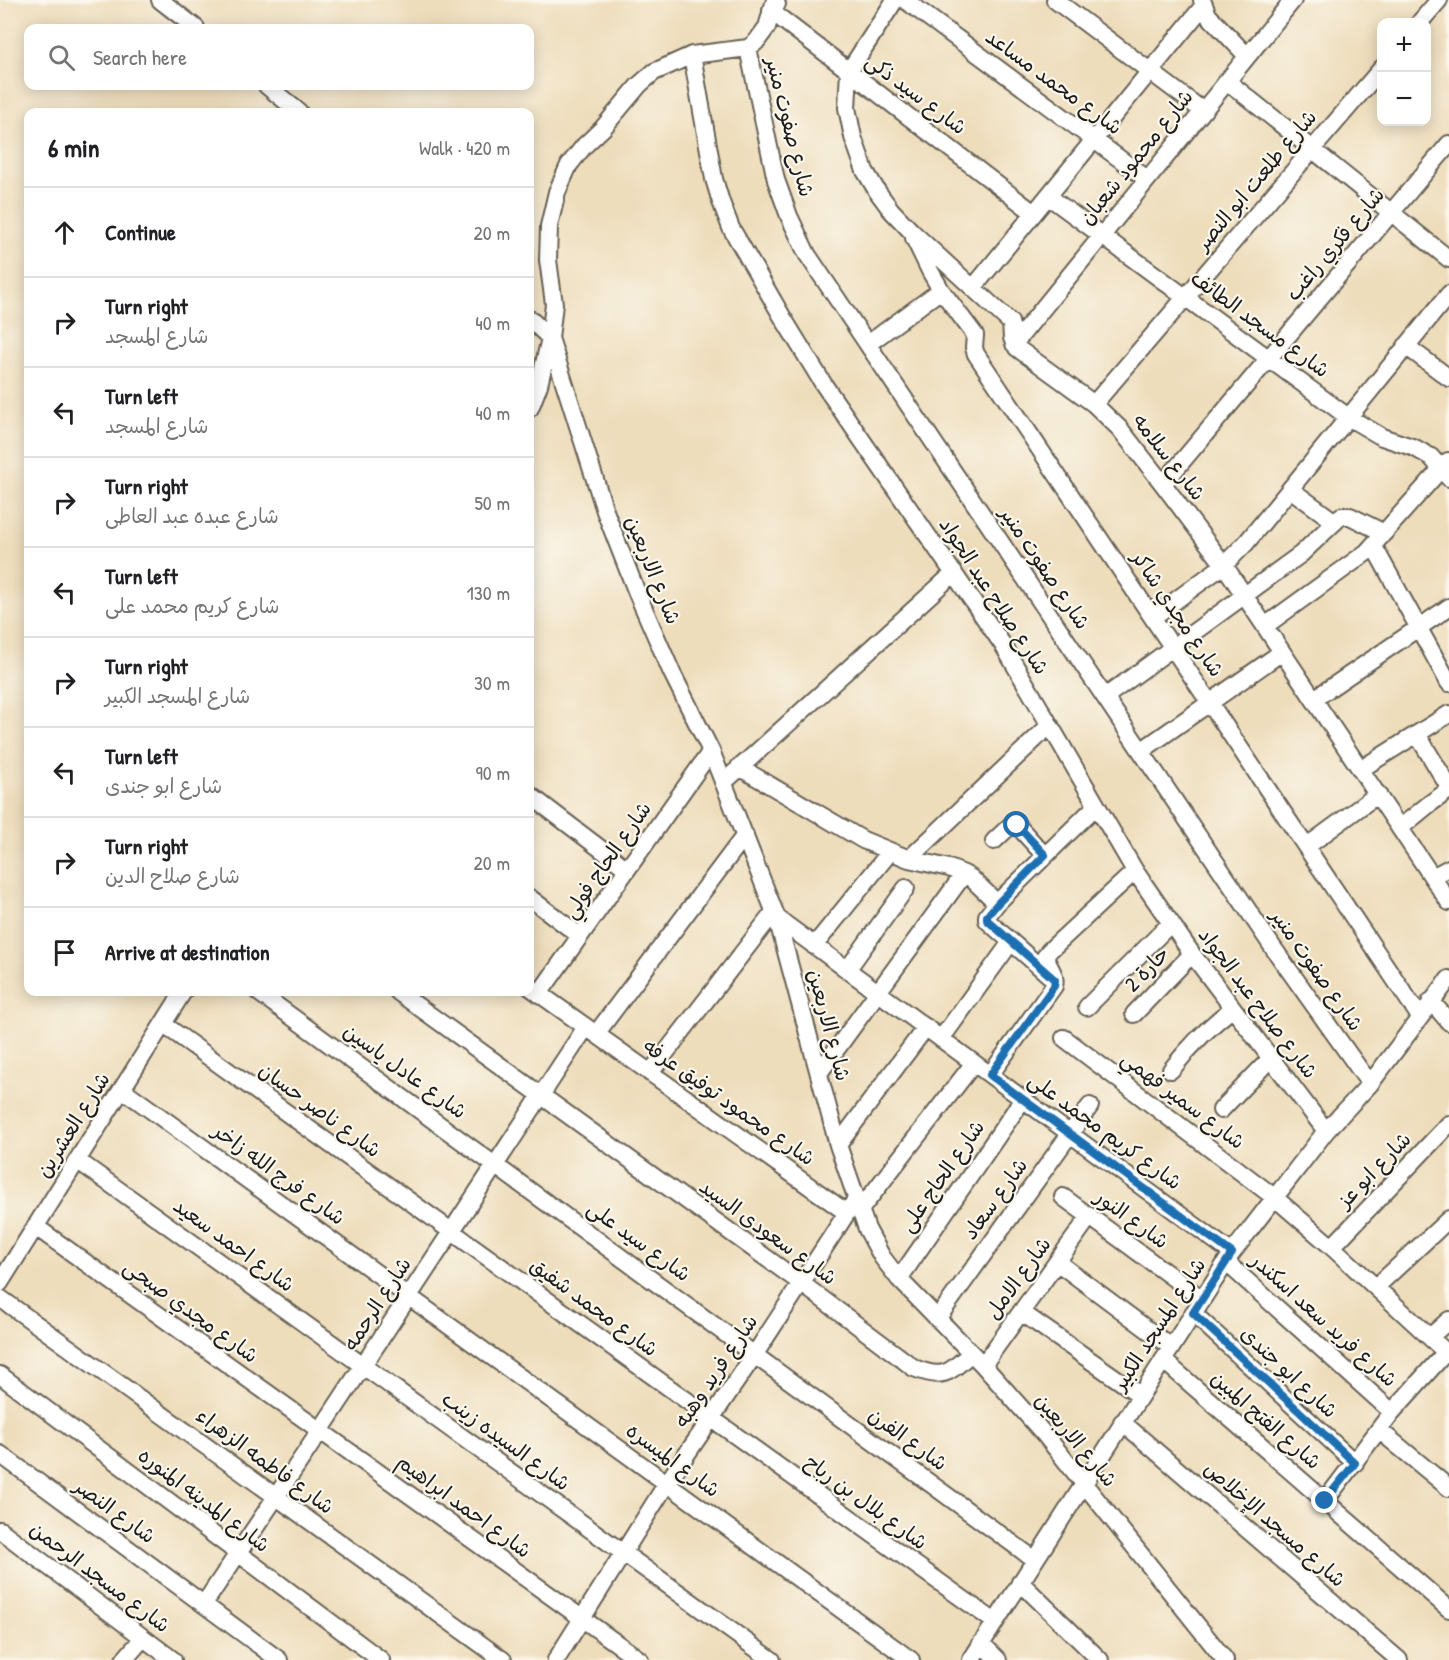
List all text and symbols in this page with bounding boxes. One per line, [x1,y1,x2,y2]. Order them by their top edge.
map controls [1377,18,1431,126]
button: + [1377,18,1431,72]
street label: شارع محمد مساعد [979,22,1129,142]
search box [24,24,534,90]
icon: search [45,41,78,74]
text: Search here [93,42,187,72]
street label: شارع سيد ذكى [859,46,973,142]
street label: شارع صفوت منير [758,52,822,200]
button: − [1377,72,1431,126]
street label: شارع محمود شعبان [1072,83,1200,231]
street label: شارع طلعت ابو النصر [1187,103,1324,258]
text: 6 min [48,130,100,165]
text: Walk · 420 m [419,134,510,161]
street label: شارع فكري راغب [1278,181,1392,307]
icon: ahead [48,216,81,249]
text: Continue [105,217,176,247]
text: 20 m [473,219,510,246]
street label: شارع مسجد الطائف [1184,263,1336,385]
text: Turn right [105,291,188,321]
icon: right [48,306,81,339]
text: 40 m [475,309,510,336]
text: شارع المسجد [105,322,209,349]
text: Turn left [105,381,178,411]
icon: left [48,396,81,429]
text: 40 m [475,399,510,426]
street label: شارع سلامه [1125,407,1213,507]
text: شارع المسجد [105,412,209,439]
text: Turn right [105,471,188,501]
icon: right [48,486,81,519]
text: 50 m [474,489,510,516]
street label: شارع صفوت منير [992,499,1097,636]
text: شارع عبده عبد العاطى [105,502,279,529]
street label: شارع الاربعين [618,511,688,629]
street label: شارع صلاح عبد الجواد [932,511,1056,681]
street label: شارع مجدي شاكر [1124,543,1231,683]
text: Turn left [105,561,178,591]
icon: left [48,576,81,609]
text: 130 m [467,579,510,606]
text: شارع كريم محمد على [105,592,280,619]
text: Turn right [105,651,188,681]
icon: right [48,666,81,699]
text: 30 m [474,669,510,696]
text: شارع المسجد الكبير [105,682,250,709]
text: Turn left [105,741,178,771]
icon: left [48,756,81,789]
text: 90 m [476,759,510,786]
text: شارع ابو جندى [105,772,222,799]
street label: شارع الحاج فولي [555,795,662,927]
route start [1003,811,1029,837]
text: Turn right [105,831,188,861]
icon: right [48,846,81,879]
text: 20 m [473,849,510,876]
text: شارع صلاح الدين [105,862,240,889]
street label: شارع صفوت منير [1263,901,1370,1037]
street label: شارع صلاح عبد الجواد [1191,921,1325,1085]
icon: arrive [48,936,81,969]
text: Arrive at destination [105,937,270,967]
street label: حارة 2 [1118,939,1176,998]
street label: شارع الاربعين [800,966,858,1084]
street label: شارع عادل ياسين [337,1016,473,1126]
street label: شارع محمود توفيق عرفه [637,1031,821,1173]
street label: شارع سمير فهمي [1112,1044,1251,1160]
street label: شارع ناصر حسان [253,1055,387,1165]
street label: شارع كريم محمد على [1021,1065,1188,1198]
street label: شارع العشرين [29,1066,117,1184]
street label: شارع فرج الله زاخر [205,1114,351,1232]
street label: شارع الحاج على [892,1114,992,1238]
street label: شارع ابو عز [1328,1125,1418,1216]
street label: شارع سعاد [955,1152,1035,1246]
street label: شارع سعودى السيد [693,1172,843,1292]
street label: شارع النور [1087,1181,1175,1256]
street label: شارع احمد سعيد [167,1191,301,1299]
street label: شارع سيد على [581,1193,697,1289]
street label: شارع الامل [978,1231,1058,1325]
street label: شارع فريد سعد اسكندر [1242,1245,1404,1394]
street label: شارع محمد شفيق [524,1250,664,1364]
street label: شارع الرحمه [335,1251,419,1357]
street label: شارع مجدي صبحى [117,1252,265,1370]
street label: شارع المسجد الكبير [1104,1252,1213,1398]
street label: شارع فريد وهبه [667,1308,765,1434]
street label: شارع ابو جندى [1234,1319,1344,1425]
street label: شارع الفتح المبين [1204,1363,1328,1477]
street label: شارع السيده زينب [435,1384,577,1498]
street label: شارع الاربعين [1028,1386,1124,1494]
street label: شارع الفرن [862,1400,954,1478]
street label: شارع فاطمه الزهراء [190,1401,340,1521]
street label: شارع الميسره [620,1416,726,1504]
street label: شارع المدينه المنوره [132,1440,276,1560]
street label: شارع احمد ابراهيم [390,1447,538,1566]
street label: شارع بلال بن رباح [798,1447,934,1557]
street label: شارع مسجد الإخلاص [1197,1454,1353,1594]
street label: شارع النصر [67,1470,162,1551]
route end [1311,1487,1337,1513]
street label: شارع مسجد الرحمن [24,1514,176,1640]

